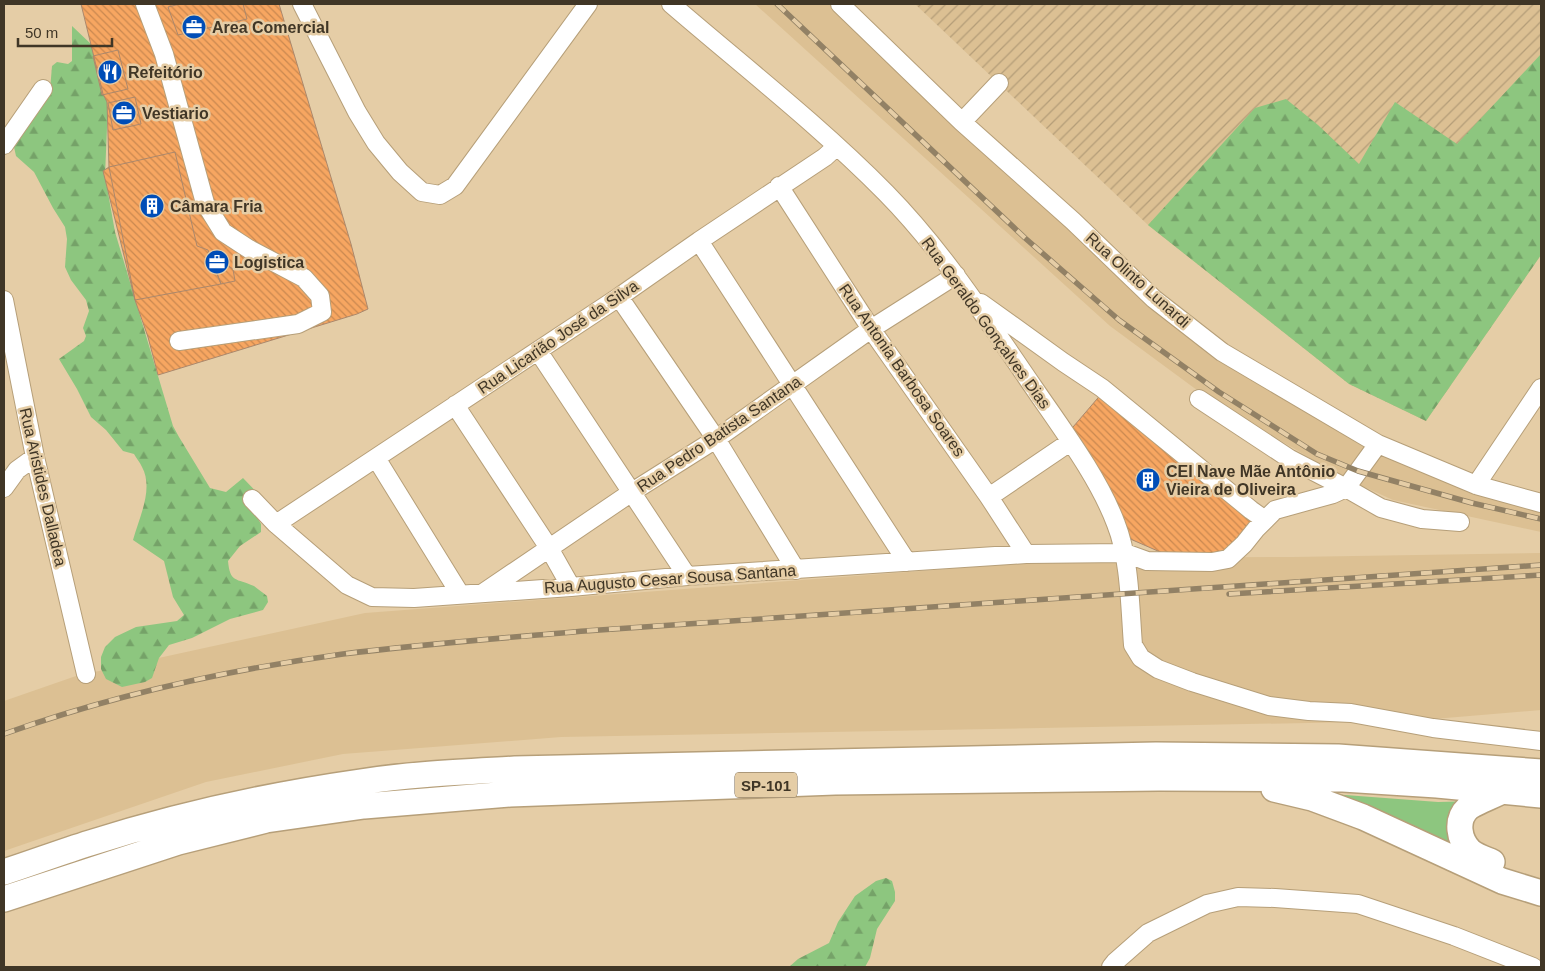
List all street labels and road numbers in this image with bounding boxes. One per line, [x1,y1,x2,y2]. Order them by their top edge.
street label: Rua Olinto Lunardi [1083,229,1193,331]
street label: Rua Geraldo Gonçalves Dias [918,234,1054,412]
street label: Rua Licarião José da Silva [475,277,641,397]
street label: Rua Antonia Barbosa Soares [836,281,968,459]
street label: Rua Pedro Batista Santana [634,373,804,495]
street label: Rua Aristides Dalladea [17,406,70,568]
street label: Rua Augusto Cesar Sousa Santana [543,562,797,596]
road number: SP-101 [735,772,797,798]

